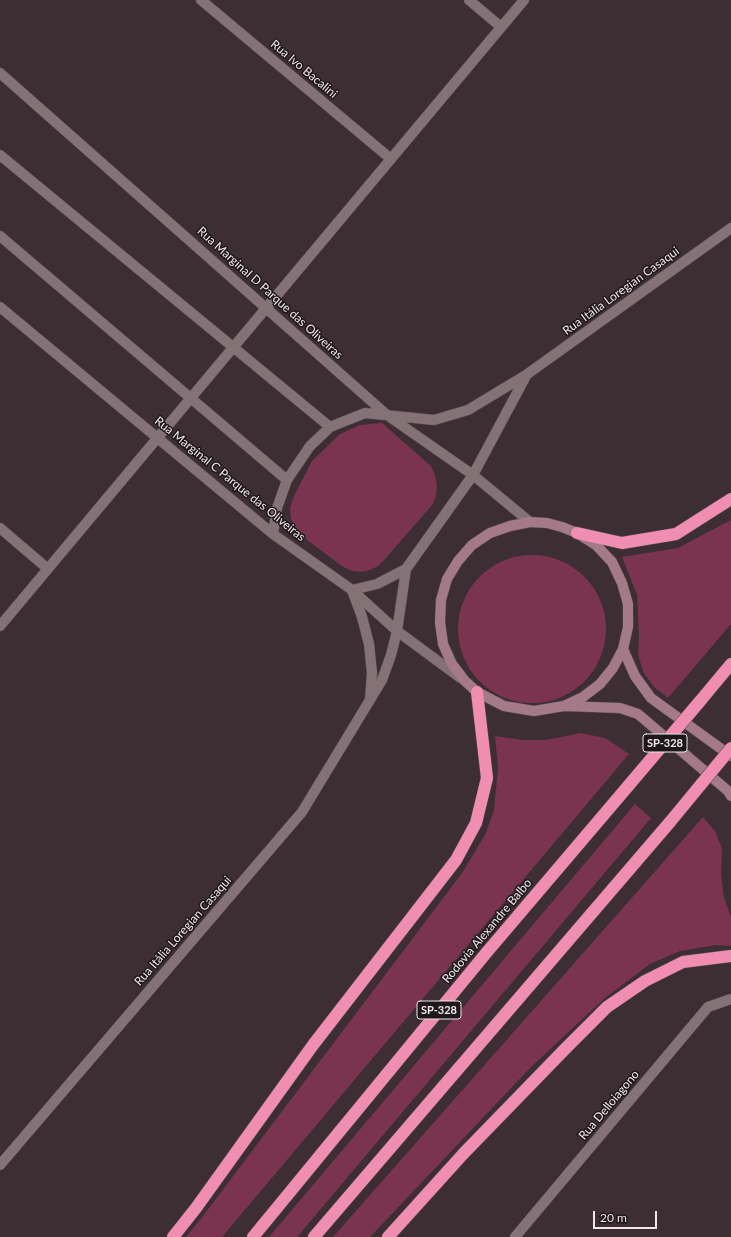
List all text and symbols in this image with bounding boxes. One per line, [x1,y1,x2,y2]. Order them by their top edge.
street label: Rua Ivo Bacalini [268,37,340,101]
street label: Rua Marginal D Parque das Oliveiras [194,224,346,362]
street label: Rua Itália Loregian Casaqui [560,244,682,338]
street label: Rua Marginal C Parque das Oliveiras [152,414,308,544]
road number: SP-328 [643,734,687,752]
street label: Rua Itália Loregian Casaqui [131,873,235,989]
street label: Rodovia Alexandre Balbo [439,876,535,986]
road number: SP-328 [417,1001,461,1019]
street label: Rua Delloiagono [576,1067,642,1143]
scale bar [595,1203,659,1229]
text: 20 m [600,1210,627,1225]

